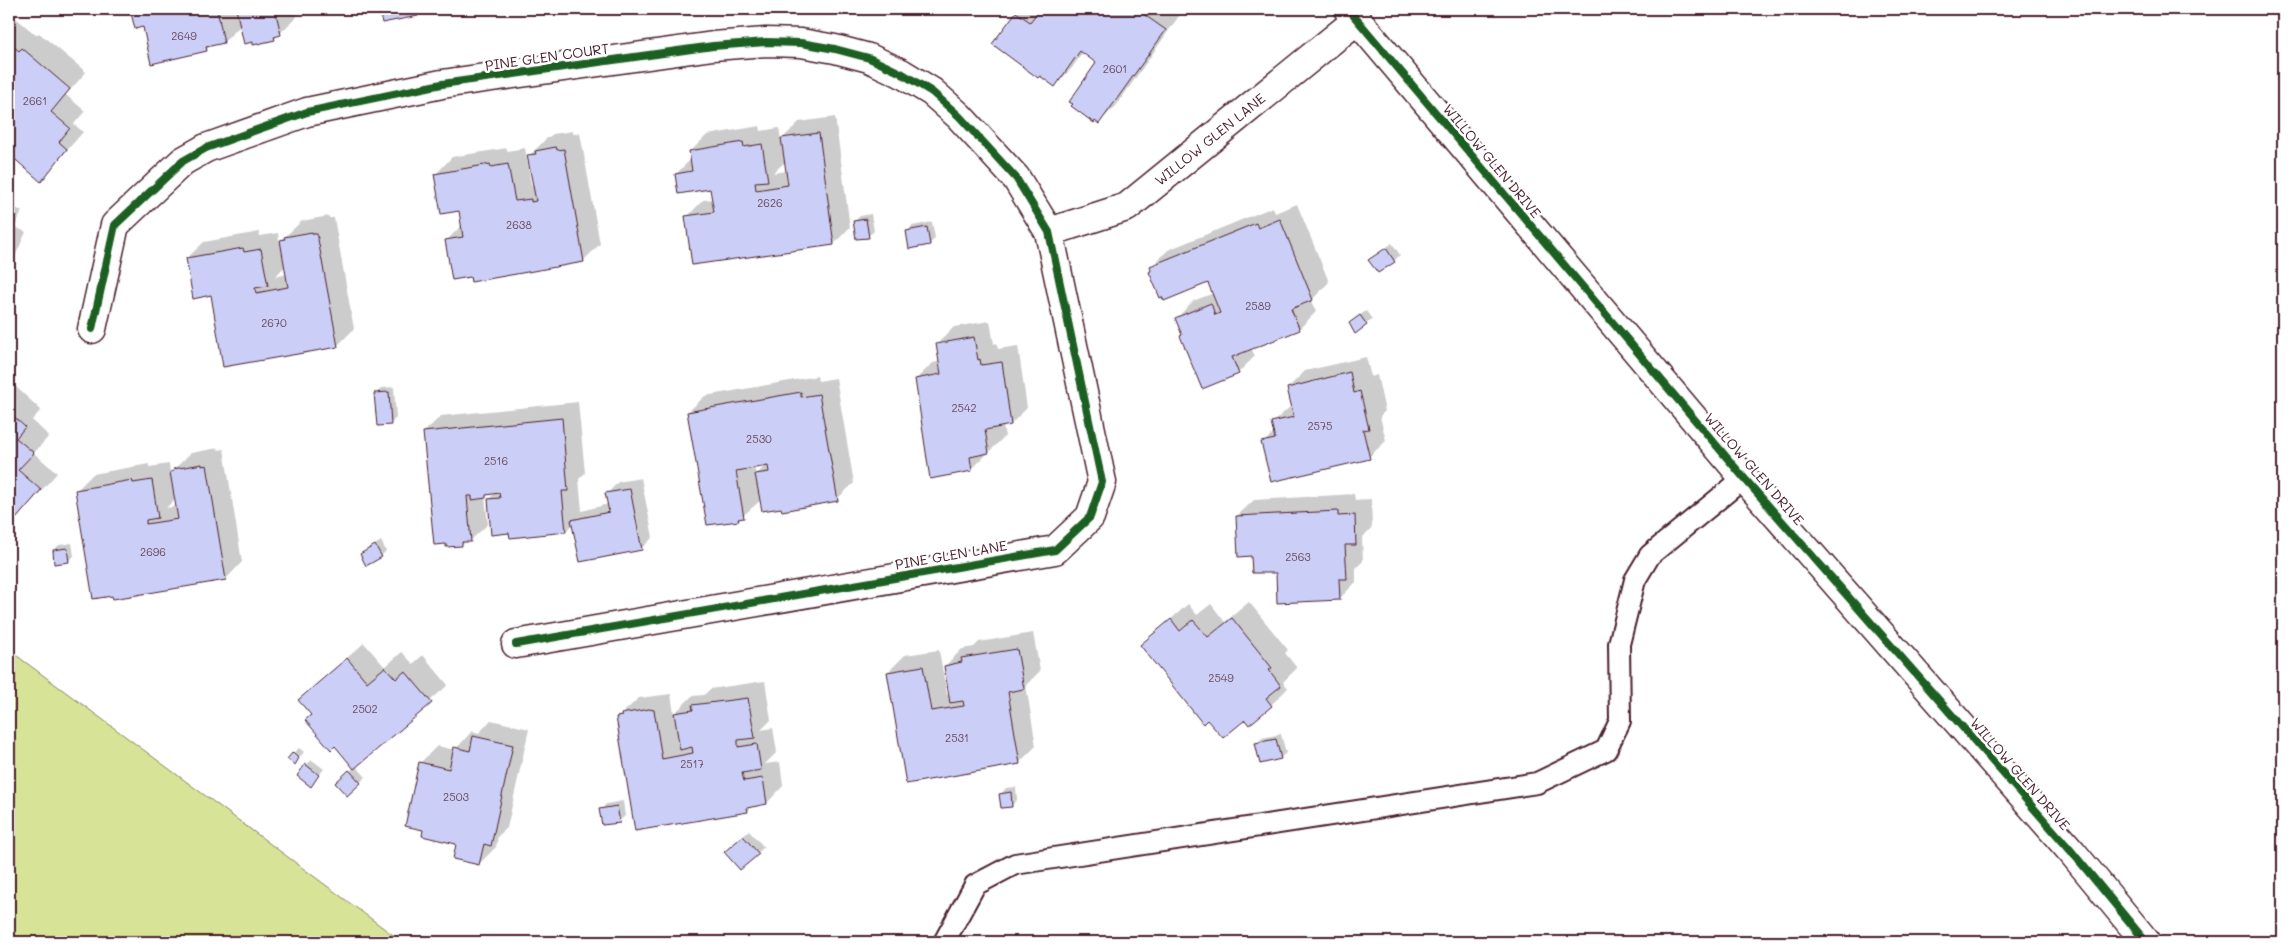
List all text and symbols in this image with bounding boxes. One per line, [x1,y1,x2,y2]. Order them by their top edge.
house number: 2649 [171,28,197,43]
street label: PINE GLEN COURT [484,38,610,75]
house number: 2601 [1103,61,1127,76]
street label: WILLOW GLEN LANE [1151,88,1269,190]
house number: 2661 [23,93,47,108]
street label: WILLOW GLEN DRIVE [1439,100,1546,222]
house number: 2626 [757,195,783,210]
house number: 2638 [506,217,532,232]
house number: 2589 [1245,298,1271,313]
house number: 2670 [261,315,287,330]
house number: 2542 [951,400,977,415]
street label: WILLOW GLEN DRIVE [1700,408,1809,529]
house number: 2575 [1307,418,1333,433]
house number: 2530 [746,431,772,446]
house number: 2516 [484,453,508,468]
street label: PINE GLEN LANE [893,535,1008,574]
house number: 2696 [140,544,166,559]
house number: 2563 [1285,549,1311,564]
house number: 2549 [1208,670,1234,685]
house number: 2502 [352,701,378,716]
street label: WILLOW GLEN DRIVE [1966,713,2075,834]
house number: 2531 [945,730,969,745]
house number: 2517 [680,756,704,771]
house number: 2503 [443,789,469,804]

